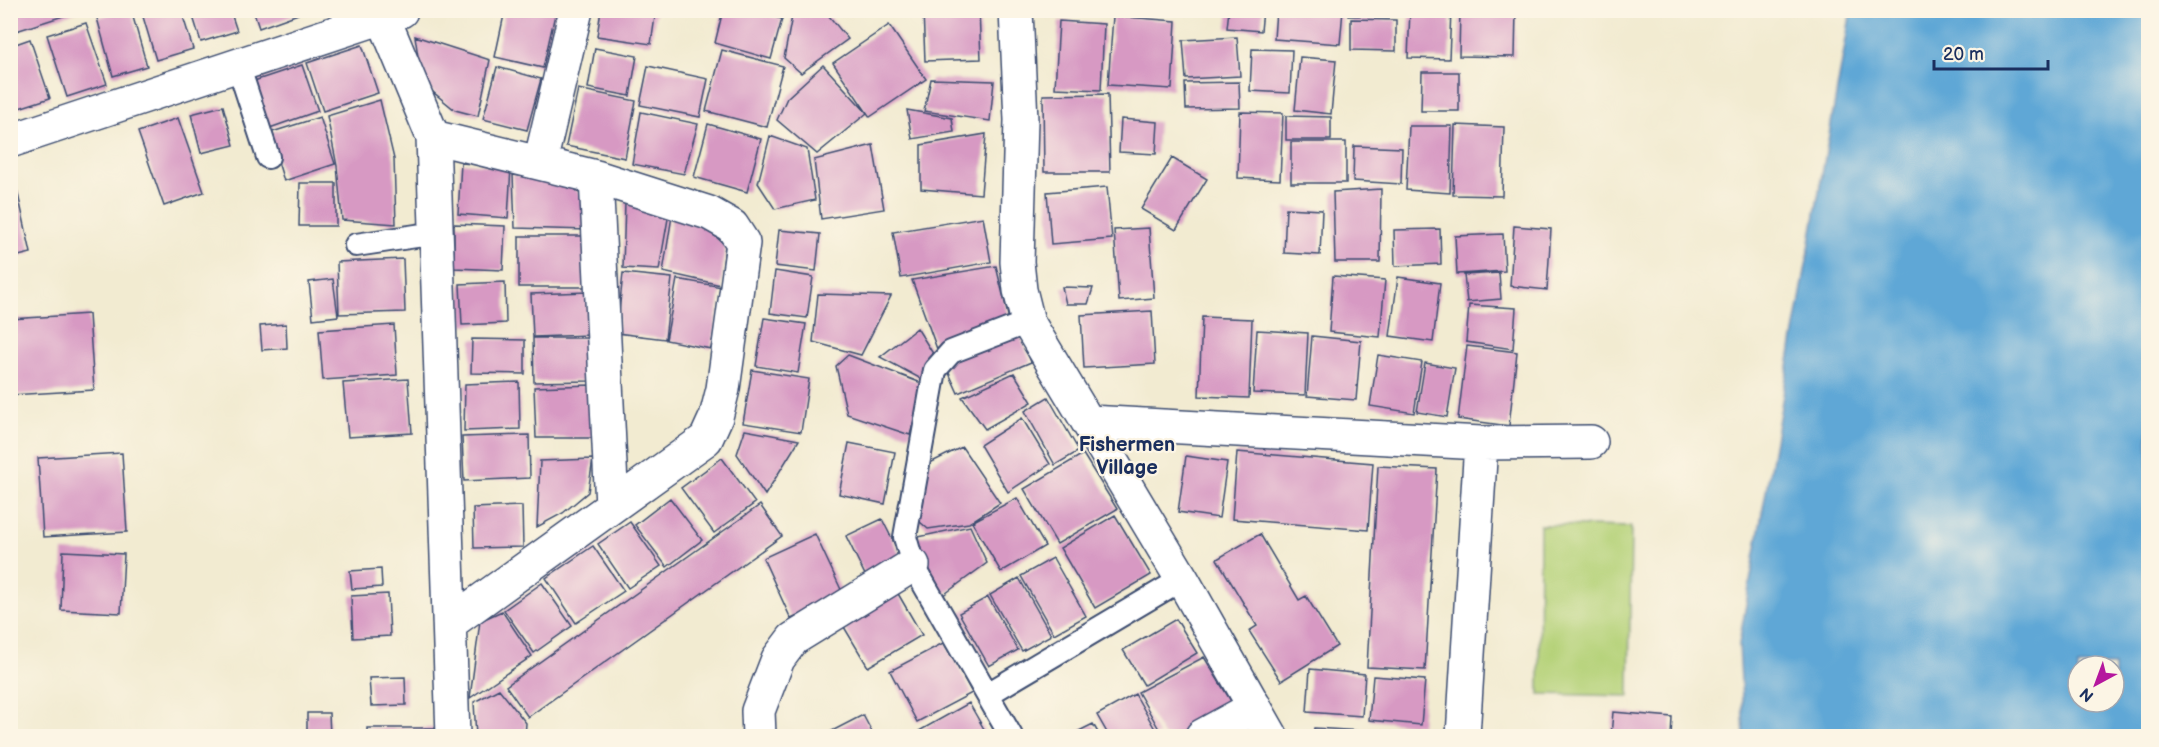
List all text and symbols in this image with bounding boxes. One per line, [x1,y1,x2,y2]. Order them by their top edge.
scale bar [1934,33,2048,71]
text: 20 m [1943,44,1984,65]
district label: Fishermen Village [1079,433,1175,480]
north arrow [2066,654,2126,714]
text: N [2076,683,2098,705]

